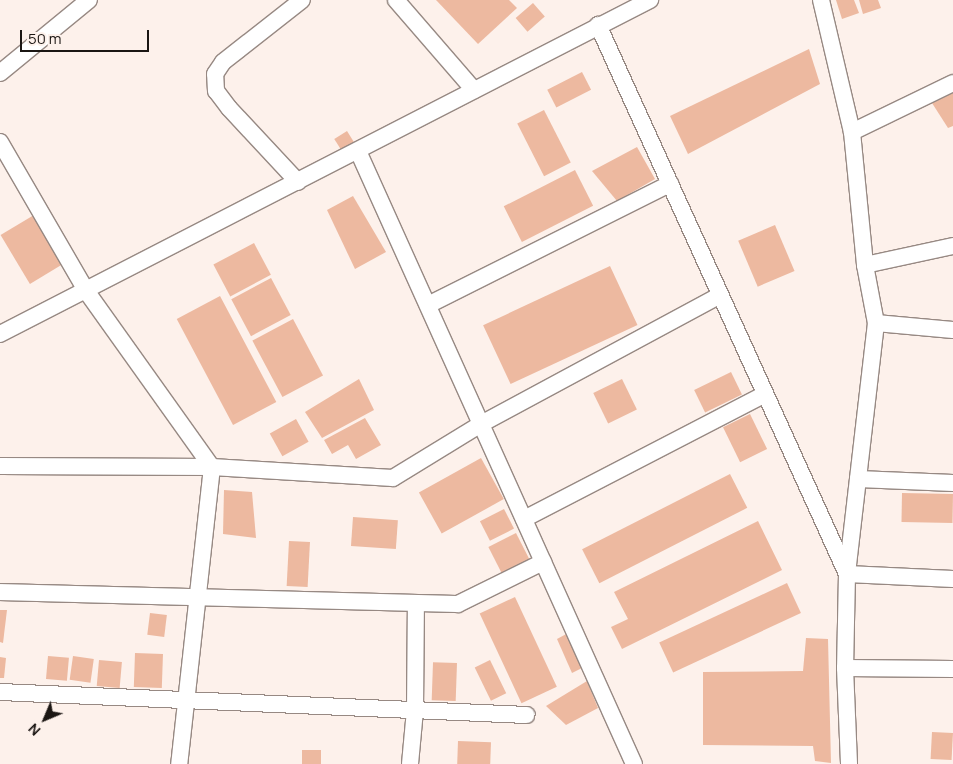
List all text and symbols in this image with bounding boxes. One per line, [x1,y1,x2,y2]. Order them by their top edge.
scale bar [22,20,151,52]
text: 50 m [28,28,62,49]
north arrow [20,694,70,744]
text: N [24,720,44,740]

